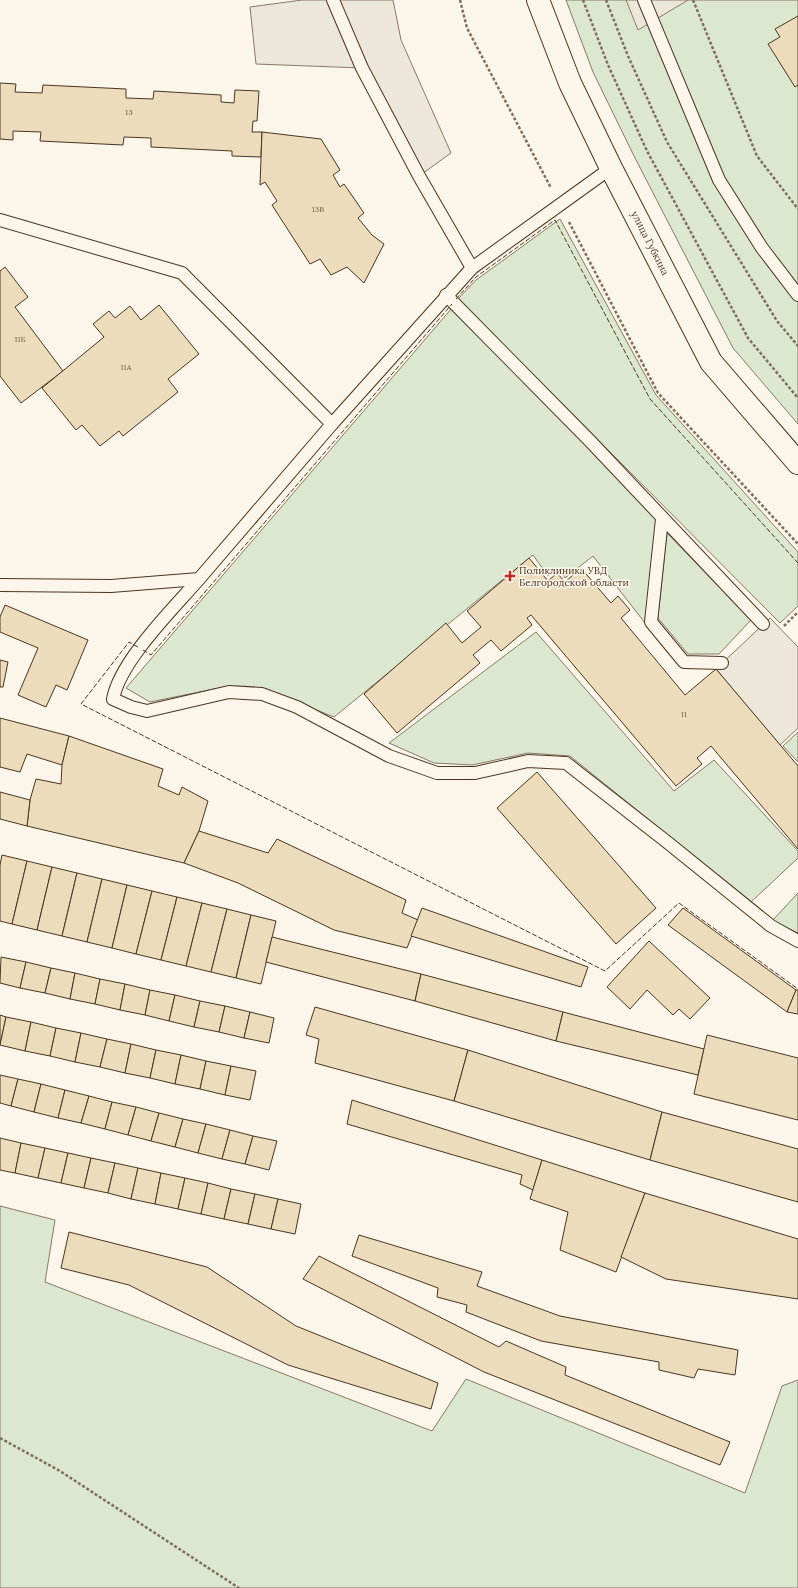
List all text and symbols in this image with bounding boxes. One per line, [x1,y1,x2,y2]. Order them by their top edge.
house number: 13 [125,107,133,117]
house number: 13В [312,204,324,214]
street label: улица Губкина [628,209,672,277]
house number: 11Б [15,334,25,344]
house number: 11А [121,362,132,372]
place label: Поликлиника УВД Белгородской области [519,564,629,589]
marker: Поликлиника УВД Белгородской области [504,570,516,582]
house number: 11 [681,709,687,719]

